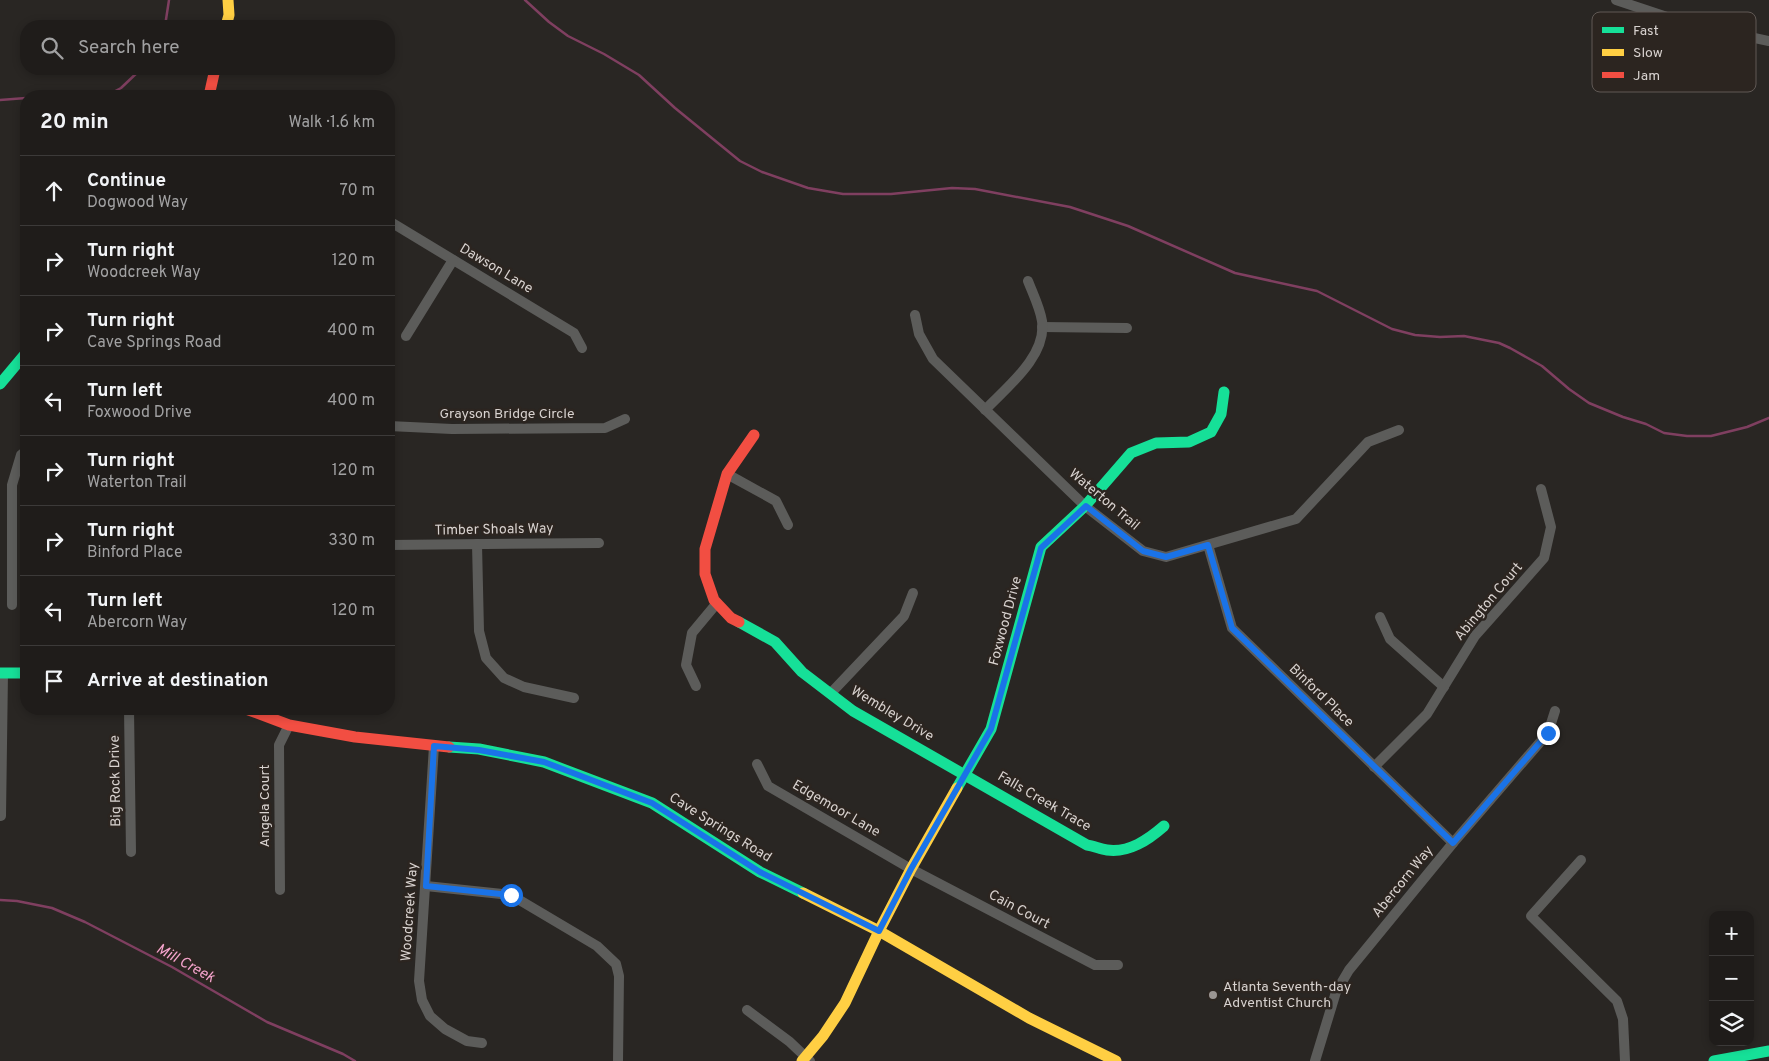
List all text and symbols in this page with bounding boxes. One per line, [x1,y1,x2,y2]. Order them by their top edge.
legend [1592,12,1756,92]
search box [20,20,395,75]
text: Fast [1633,23,1659,40]
icon: search [38,34,66,62]
text: Search here [78,36,180,60]
text: Slow [1633,45,1663,62]
text: Jam [1633,68,1660,85]
text: 20 min [40,109,109,136]
text: Walk · 1.6 km [288,113,375,133]
text: Continue [87,169,166,193]
icon: ahead [40,177,68,205]
text: 70 m [340,181,375,201]
text: Dogwood Way [87,193,188,213]
text: Turn right [87,239,175,263]
street label: Dawson Lane [456,240,536,298]
icon: right [40,247,68,275]
text: 120 m [332,251,375,271]
text: Woodcreek Way [87,263,201,283]
text: Turn right [87,309,175,333]
icon: right [40,317,68,345]
text: 400 m [327,321,375,341]
text: Cave Springs Road [87,333,222,353]
text: Turn left [87,379,163,403]
icon: left [40,387,68,415]
text: 400 m [327,391,375,411]
text: Foxwood Drive [87,403,192,423]
street label: Grayson Bridge Circle [439,406,575,423]
text: Turn right [87,449,175,473]
icon: right [40,457,68,485]
text: 120 m [332,461,375,481]
street label: Waterton Trail [1065,465,1143,535]
text: Waterton Trail [87,473,187,493]
text: Turn right [87,519,175,543]
street label: Timber Shoals Way [434,520,554,540]
icon: right [40,527,68,555]
text: 330 m [328,531,375,551]
text: Binford Place [87,543,183,563]
street label: Abington Court [1451,559,1527,645]
street label: Foxwood Drive [986,575,1026,667]
text: Turn left [87,589,163,613]
icon: left [40,597,68,625]
text: 120 m [332,601,375,621]
text: Abercorn Way [87,613,187,633]
street label: Binford Place [1285,661,1357,731]
icon: arrive [40,667,68,695]
text: Arrive at destination [87,669,268,693]
street label: Wembley Drive [847,683,937,745]
route end [1537,722,1560,745]
street label: Big Rock Drive [107,735,125,827]
street label: Angela Court [257,764,274,848]
street label: Falls Creek Trace [994,768,1094,836]
street label: Edgemoor Lane [789,777,883,841]
street label: Cave Springs Road [666,790,774,866]
street label: Abercorn Way [1369,843,1437,921]
street label: Woodcreek Way [398,862,422,962]
route start [500,884,523,907]
street label: Cain Court [985,887,1053,933]
map controls [1709,911,1754,1046]
button: + [1709,911,1754,956]
water label: Mill Creek [152,940,218,988]
button: − [1709,956,1754,1001]
place label: Atlanta Seventh-day Adventist Church [1223,979,1351,1012]
marker: Atlanta Seventh-day Adventist Church [1207,989,1219,1001]
button: layers [1709,1001,1754,1046]

